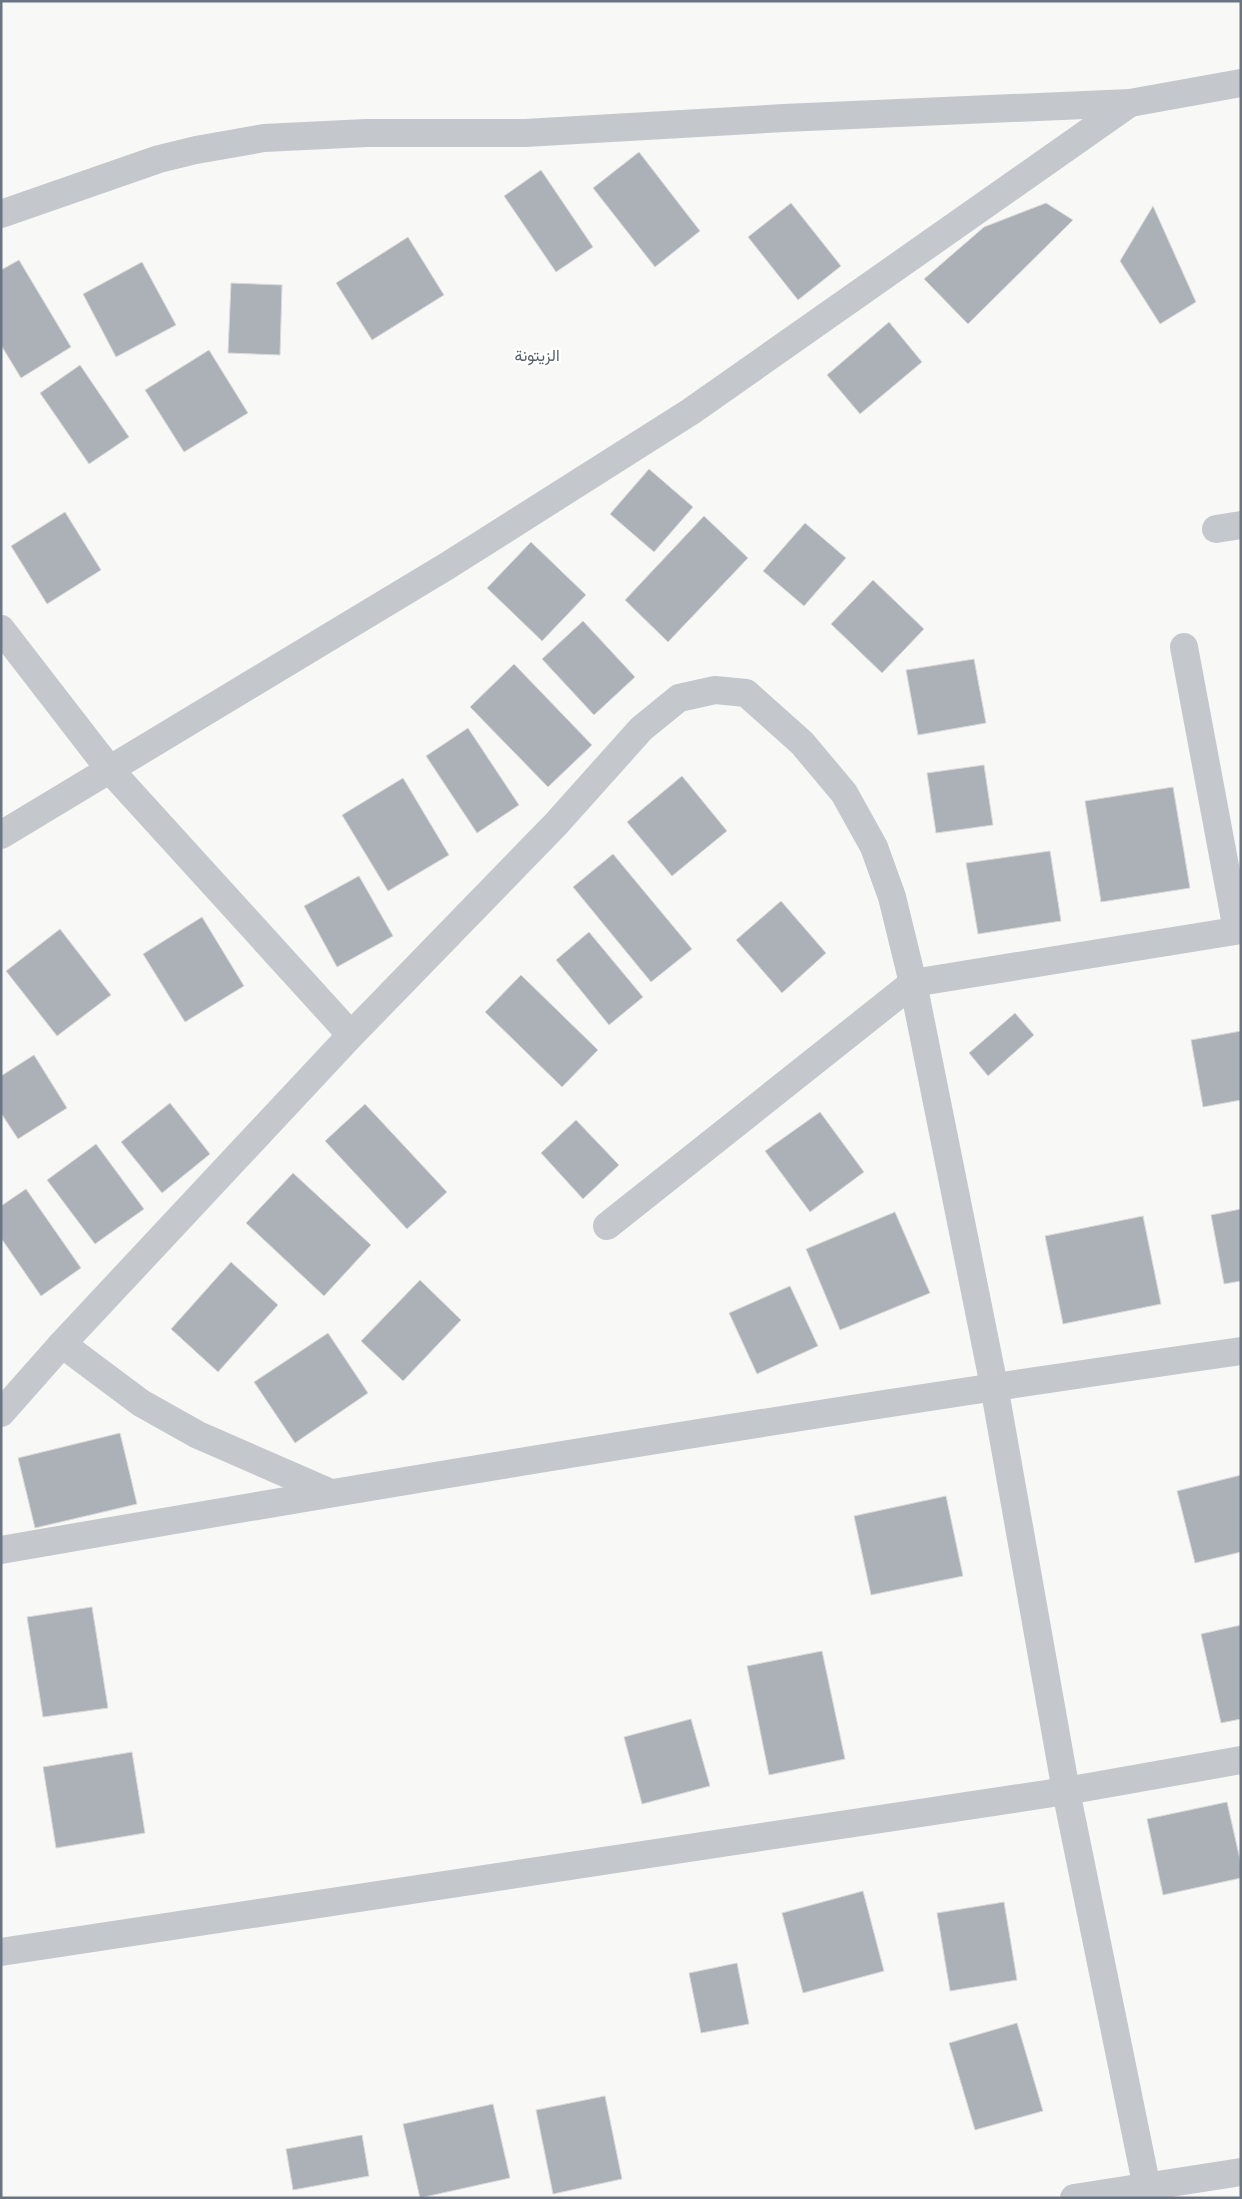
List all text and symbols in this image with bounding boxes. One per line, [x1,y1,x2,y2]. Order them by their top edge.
district label: الزيتونة [514,345,560,367]

